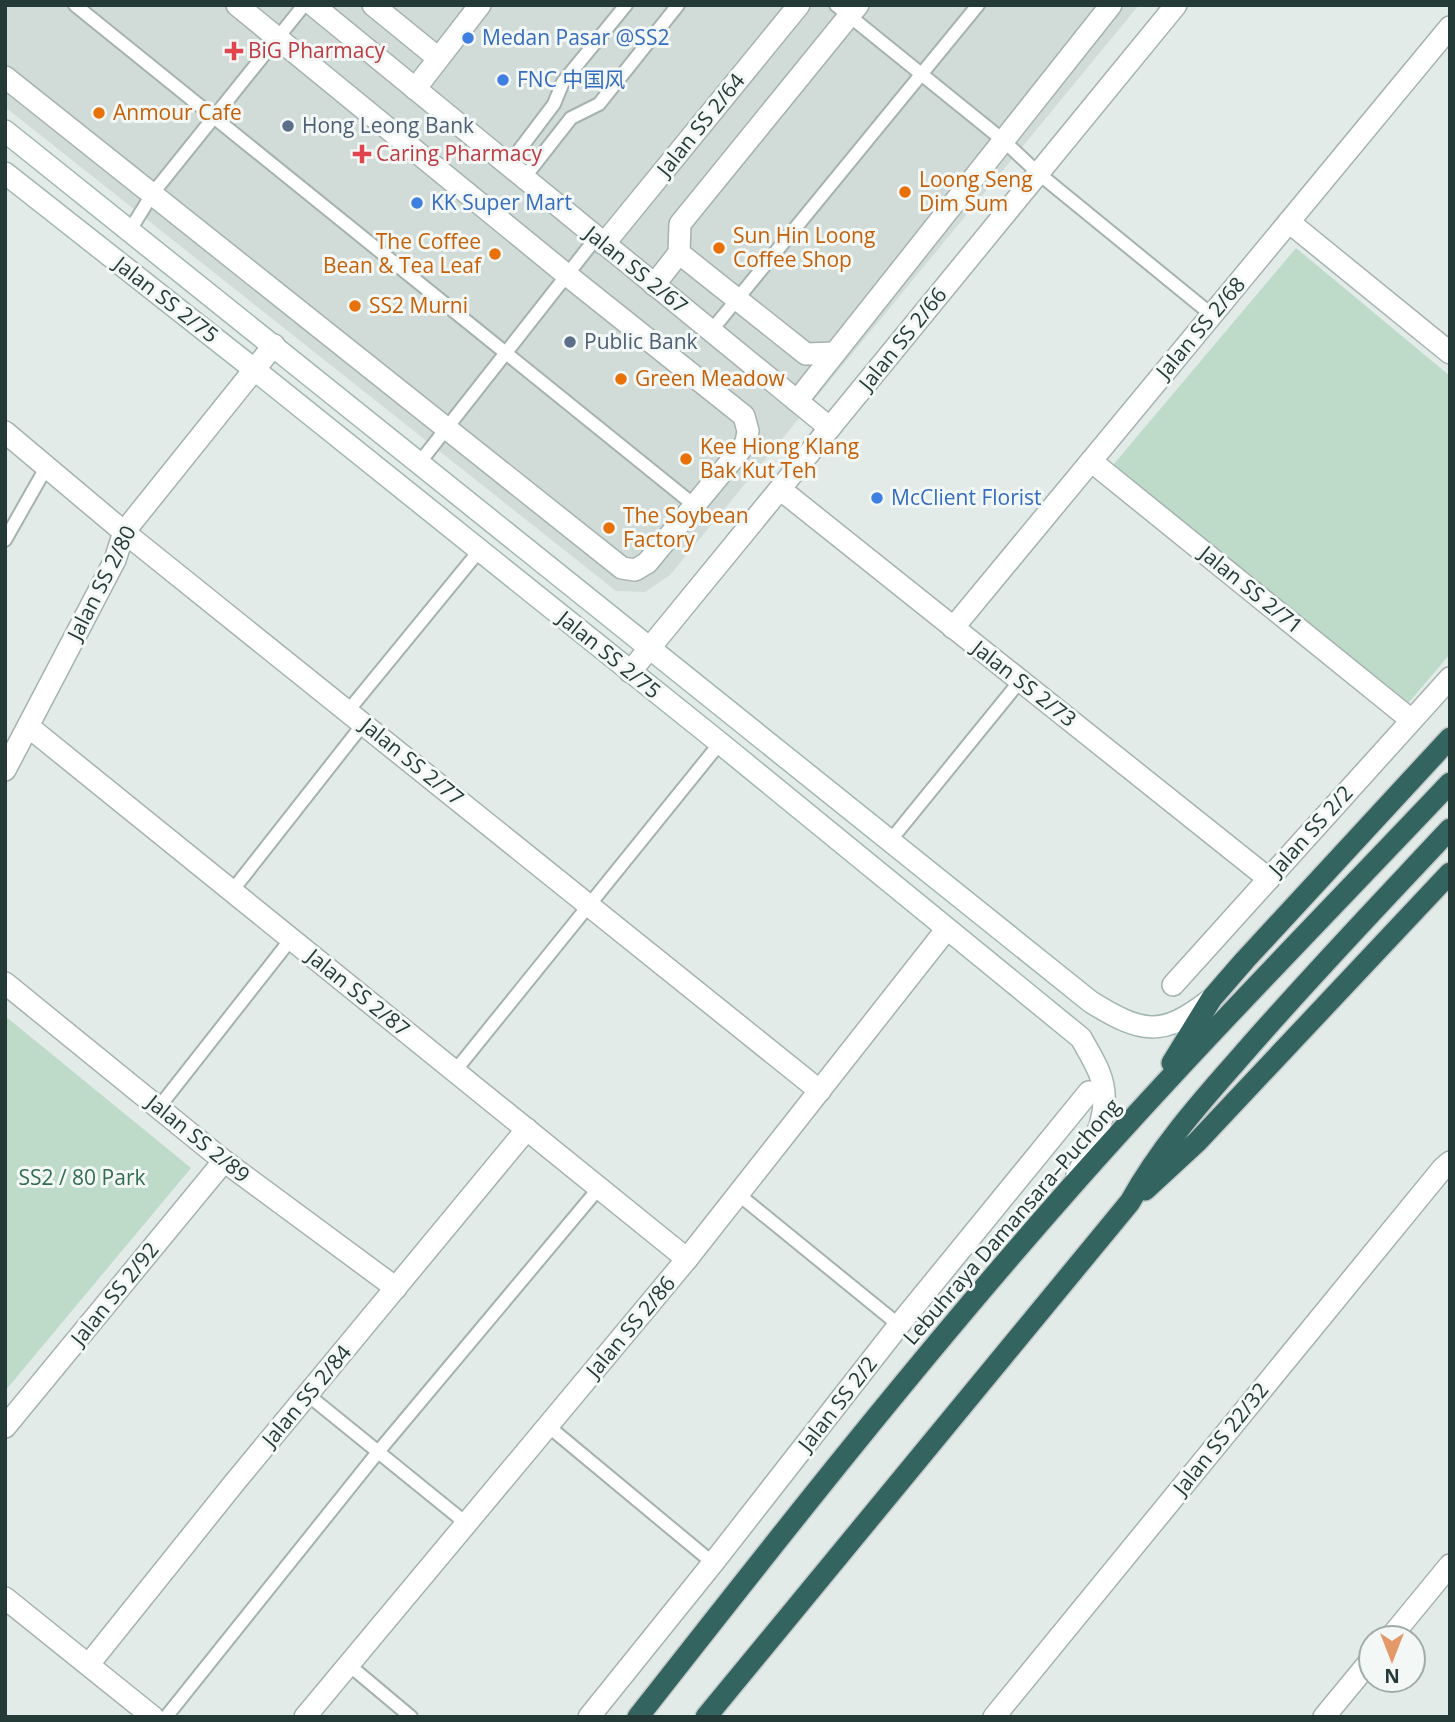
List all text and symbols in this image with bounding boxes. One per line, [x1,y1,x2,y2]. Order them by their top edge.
place label: Medan Pasar @SS2 [482,23,669,51]
marker: Medan Pasar @SS2 [460,30,476,46]
place label: BiG Pharmacy [248,36,386,64]
marker: BiG Pharmacy [226,43,242,59]
place label: FNC 中国风 [517,65,625,93]
street label: Jalan SS 2/64 [649,67,750,183]
marker: FNC 中国风 [495,72,511,88]
place label: Anmour Cafe [113,98,242,126]
marker: Anmour Cafe [91,105,107,121]
place label: Hong Leong Bank [302,111,474,139]
marker: Hong Leong Bank [280,118,296,134]
place label: Caring Pharmacy [376,139,542,167]
marker: Caring Pharmacy [354,146,370,162]
place label: Loong Seng Dim Sum [919,165,1033,217]
marker: Loong Seng Dim Sum [897,184,913,200]
place label: KK Super Mart [431,188,572,216]
marker: KK Super Mart [409,195,425,211]
street label: Jalan SS 2/67 [578,218,694,319]
place label: Sun Hin Loong Coffee Shop [733,221,875,273]
place label: The Coffee Bean & Tea Leaf [323,227,483,279]
marker: Sun Hin Loong Coffee Shop [711,240,727,256]
marker: The Coffee Bean & Tea Leaf [487,246,503,262]
street label: Jalan SS 2/75 [107,249,224,349]
street label: Jalan SS 2/68 [1148,271,1251,386]
street label: Jalan SS 2/66 [851,281,952,397]
place label: SS2 Murni [369,291,468,319]
marker: SS2 Murni [347,298,363,314]
place label: Public Bank [584,327,698,355]
marker: Public Bank [562,334,578,350]
place label: Green Meadow [635,364,786,392]
marker: Green Meadow [613,371,629,387]
place label: Kee Hiong Klang Bak Kut Teh [700,432,859,484]
marker: Kee Hiong Klang Bak Kut Teh [678,451,694,467]
place label: McClient Florist [891,483,1042,511]
marker: McClient Florist [869,490,885,506]
place label: The Soybean Factory [623,501,749,553]
marker: The Soybean Factory [601,520,617,536]
street label: Jalan SS 2/80 [59,521,142,646]
street label: Jalan SS 2/71 [1193,538,1309,639]
street label: Jalan SS 2/75 [551,603,667,704]
street label: Jalan SS 2/73 [965,633,1082,733]
street label: Jalan SS 2/77 [354,710,470,811]
street label: Jalan SS 2/2 [1261,779,1358,883]
street label: Jalan SS 2/87 [300,941,416,1042]
street label: Jalan SS 2/89 [140,1087,256,1188]
street label: Lebuhraya Damansara–Puchong [896,1092,1126,1351]
park label: SS2 / 80 Park [18,1163,146,1191]
street label: Jalan SS 2/92 [63,1236,164,1352]
street label: Jalan SS 2/86 [578,1270,681,1385]
street label: Jalan SS 2/84 [254,1339,357,1454]
street label: Jalan SS 2/2 [790,1350,883,1458]
street label: Jalan SS 22/32 [1165,1376,1274,1502]
north arrow [1357,1624,1427,1694]
text: N [1384,1663,1400,1689]

